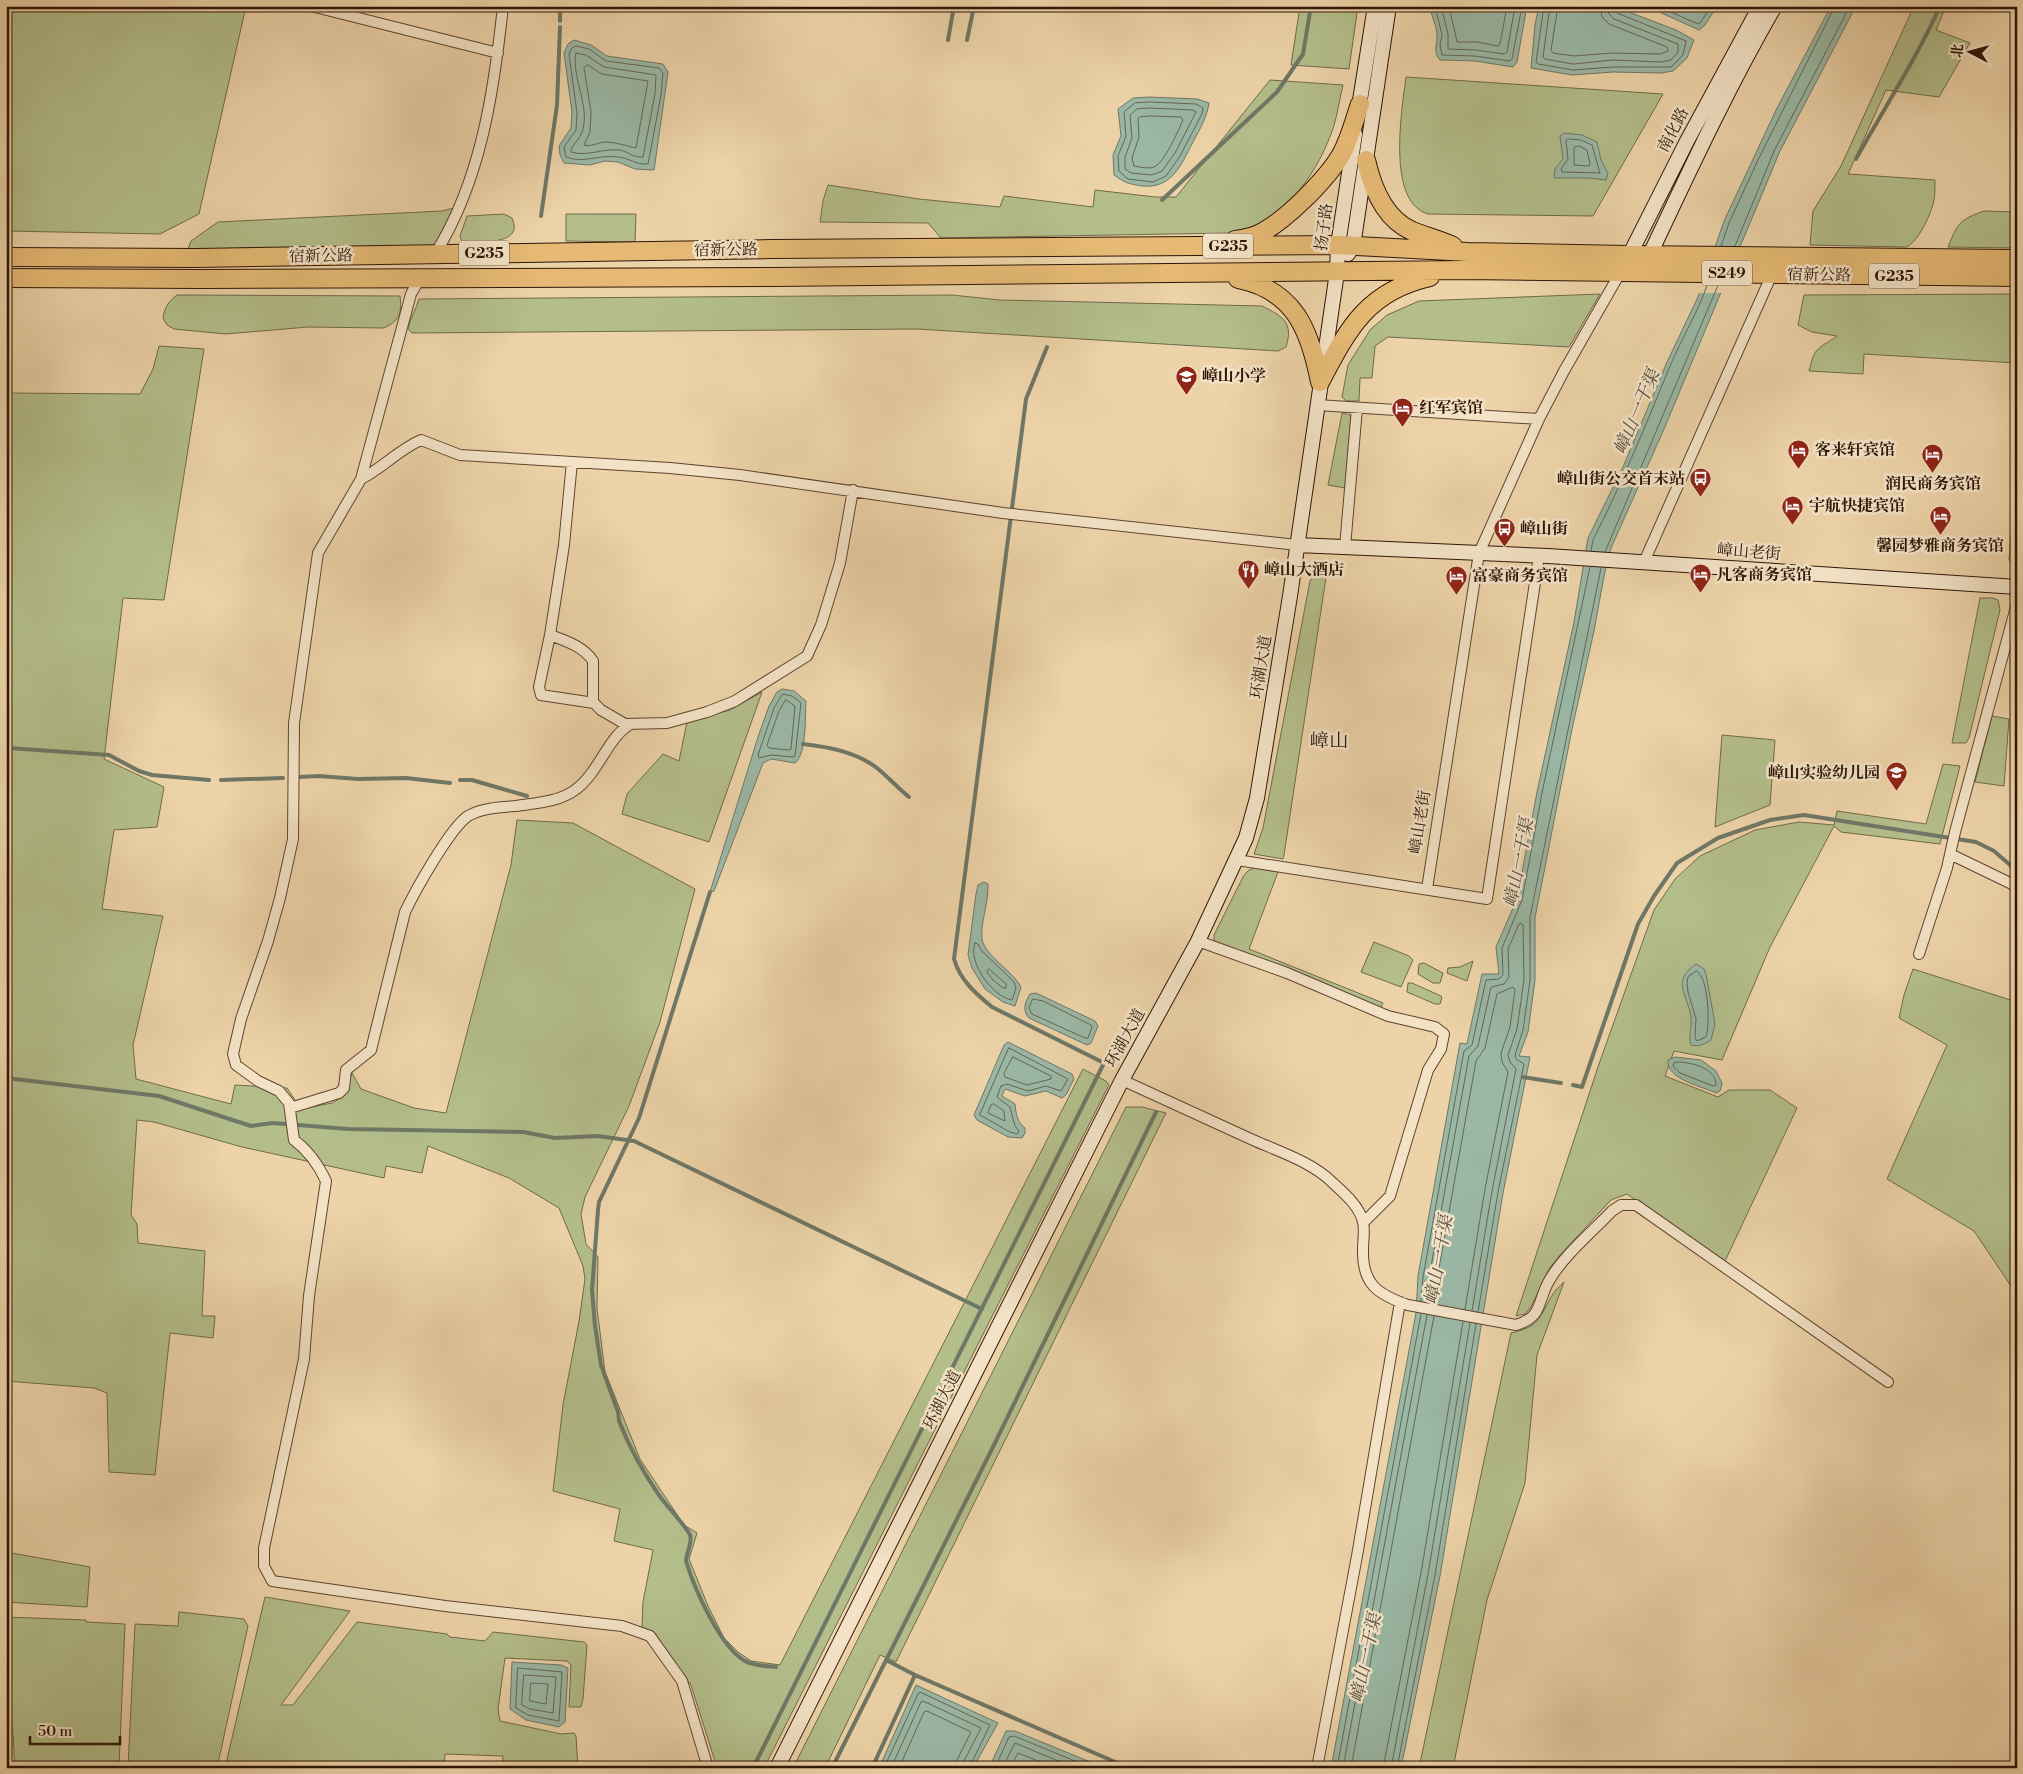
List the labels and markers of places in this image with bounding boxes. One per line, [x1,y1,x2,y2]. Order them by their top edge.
school or university icon: 嶂山小学 [1174,364,1198,395]
place label: 嶂山小学 [1202,366,1266,386]
hotel icon: 红军宾馆 [1391,396,1415,427]
place label: 红军宾馆 [1419,398,1483,418]
hotel icon: 客来轩宾馆 [1787,438,1811,469]
place label: 客来轩宾馆 [1815,440,1895,460]
hotel icon: 润民商务宾馆 [1921,443,1945,474]
bus stop icon: 嶂山街公交首末站 [1689,467,1713,498]
place label: 嶂山街公交首末站 [1557,469,1685,489]
place label: 润民商务宾馆 [1885,474,1981,494]
hotel icon: 宇航快捷宾馆 [1781,494,1805,525]
place label: 宇航快捷宾馆 [1809,496,1905,516]
hotel icon: 馨园梦雅商务宾馆 [1928,505,1952,536]
bus stop icon: 嶂山街 [1492,517,1516,548]
place label: 嶂山街 [1520,519,1568,539]
place label: 馨园梦雅商务宾馆 [1876,536,2004,556]
restaurant icon: 嶂山大酒店 [1236,558,1260,589]
place label: 嶂山大酒店 [1264,560,1344,580]
hotel icon: 凡客商务宾馆 [1688,563,1712,594]
hotel icon: 富豪商务宾馆 [1444,564,1468,595]
place label: 凡客商务宾馆 [1716,565,1812,585]
place label: 富豪商务宾馆 [1472,566,1568,586]
school or university icon: 嶂山实验幼儿园 [1884,761,1908,792]
place label: 嶂山实验幼儿园 [1768,763,1880,783]

